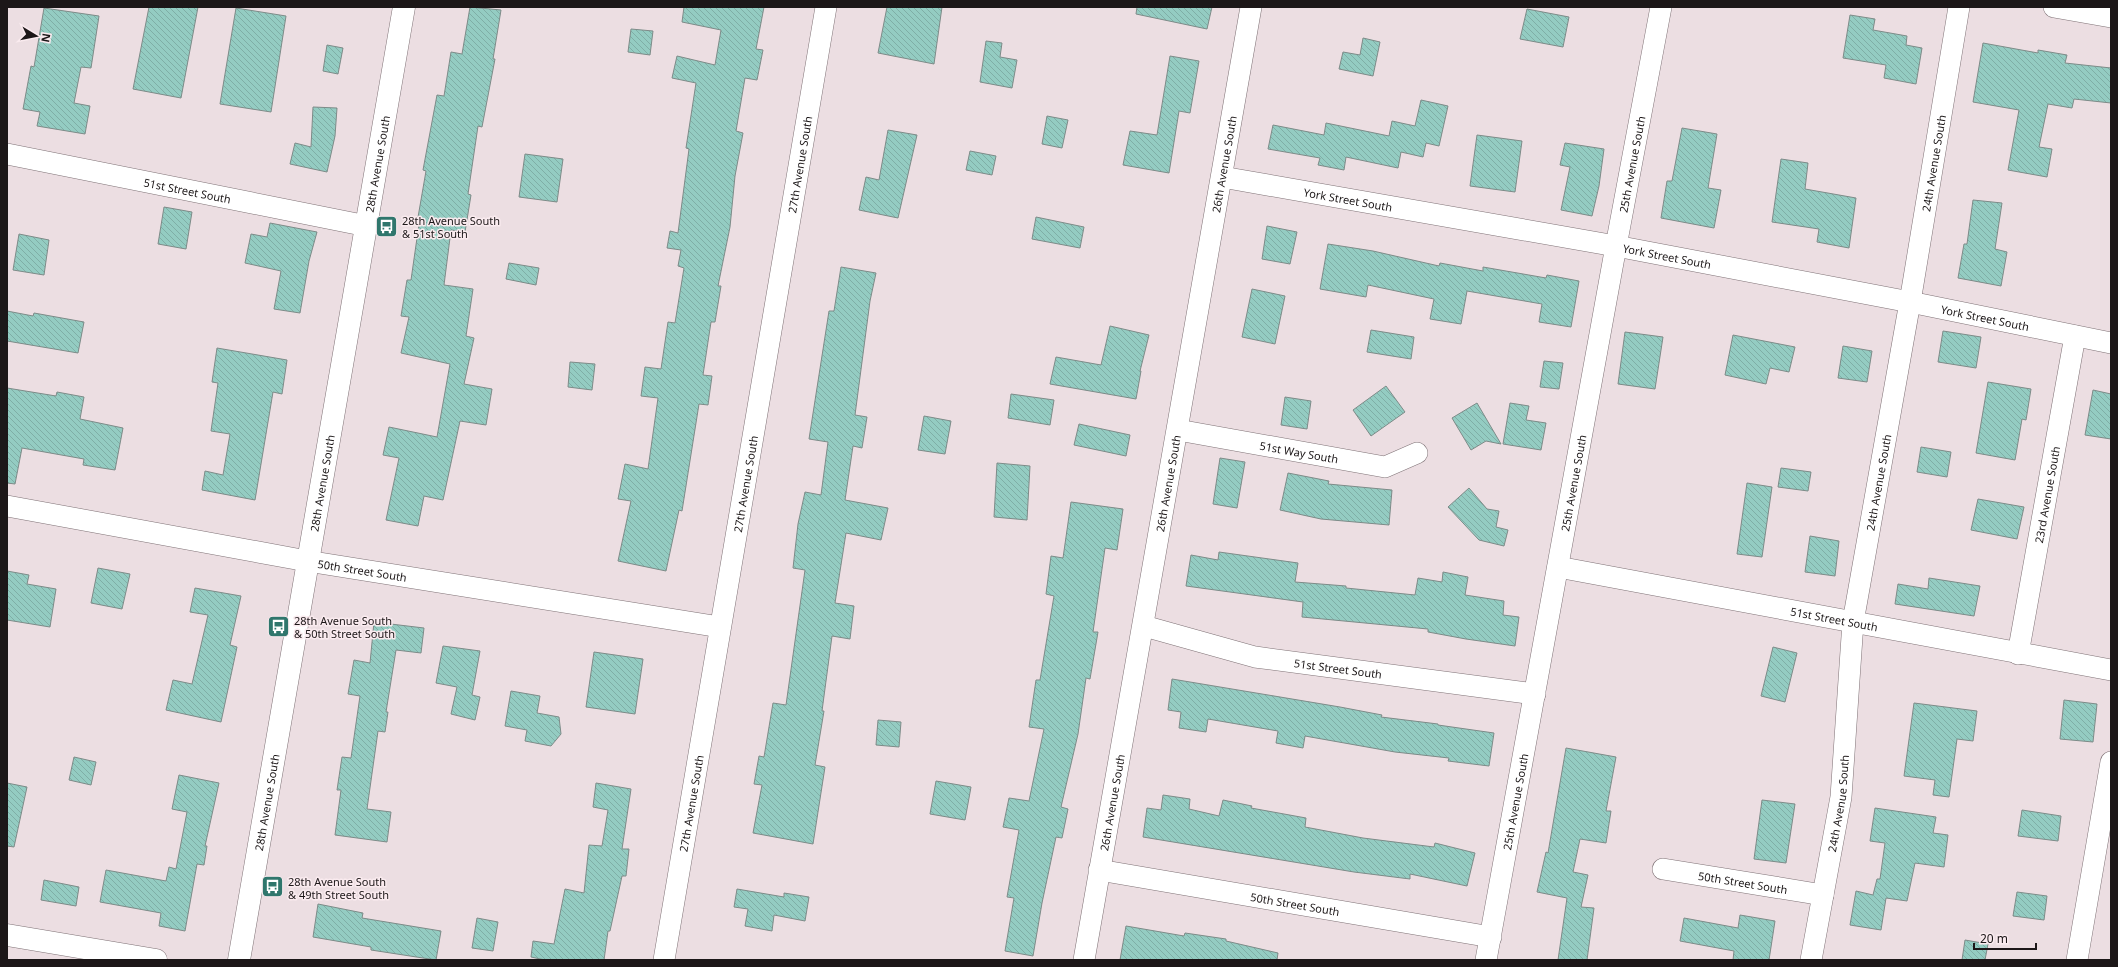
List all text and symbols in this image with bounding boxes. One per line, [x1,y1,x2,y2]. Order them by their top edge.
north arrow [16,16,56,56]
text: N [38,32,55,44]
street label: 24th Avenue South [1918,113,1949,213]
street label: 28th Avenue South [361,114,393,213]
street label: 26th Avenue South [1208,114,1239,214]
street label: 27th Avenue South [784,115,815,214]
street label: 25th Avenue South [1615,115,1648,214]
street label: 51st Street South [142,174,232,206]
street label: York Street South [1303,184,1394,214]
bus stop icon: 28th Avenue South & 51st South [373,213,399,239]
place label: 28th Avenue South & 51st South [402,213,500,241]
street label: York Street South [1622,240,1713,271]
street label: York Street South [1940,301,2031,334]
street label: 28th Avenue South [306,433,337,533]
street label: 25th Avenue South [1557,433,1589,532]
street label: 24th Avenue South [1862,433,1894,532]
street label: 27th Avenue South [729,434,761,533]
street label: 26th Avenue South [1152,434,1183,533]
street label: 51st Way South [1259,437,1340,466]
street label: 23rd Avenue South [2031,445,2063,544]
street label: 50th Street South [317,555,408,584]
street label: 51st Street South [1789,603,1879,634]
bus stop icon: 28th Avenue South & 50th Street South [265,613,291,639]
place label: 28th Avenue South & 50th Street South [294,613,395,641]
street label: 51st Street South [1293,655,1383,681]
street label: 25th Avenue South [1499,752,1531,851]
street label: 28th Avenue South [251,753,282,852]
street label: 26th Avenue South [1096,753,1127,852]
street label: 27th Avenue South [675,754,706,853]
street label: 24th Avenue South [1824,754,1851,853]
street label: 50th Street South [1697,867,1789,897]
bus stop icon: 28th Avenue South & 49th Street South [259,874,285,900]
place label: 28th Avenue South & 49th Street South [288,874,389,902]
street label: 50th Street South [1249,889,1341,919]
scale bar [1974,925,2036,951]
text: 20 m [1980,930,2008,947]

